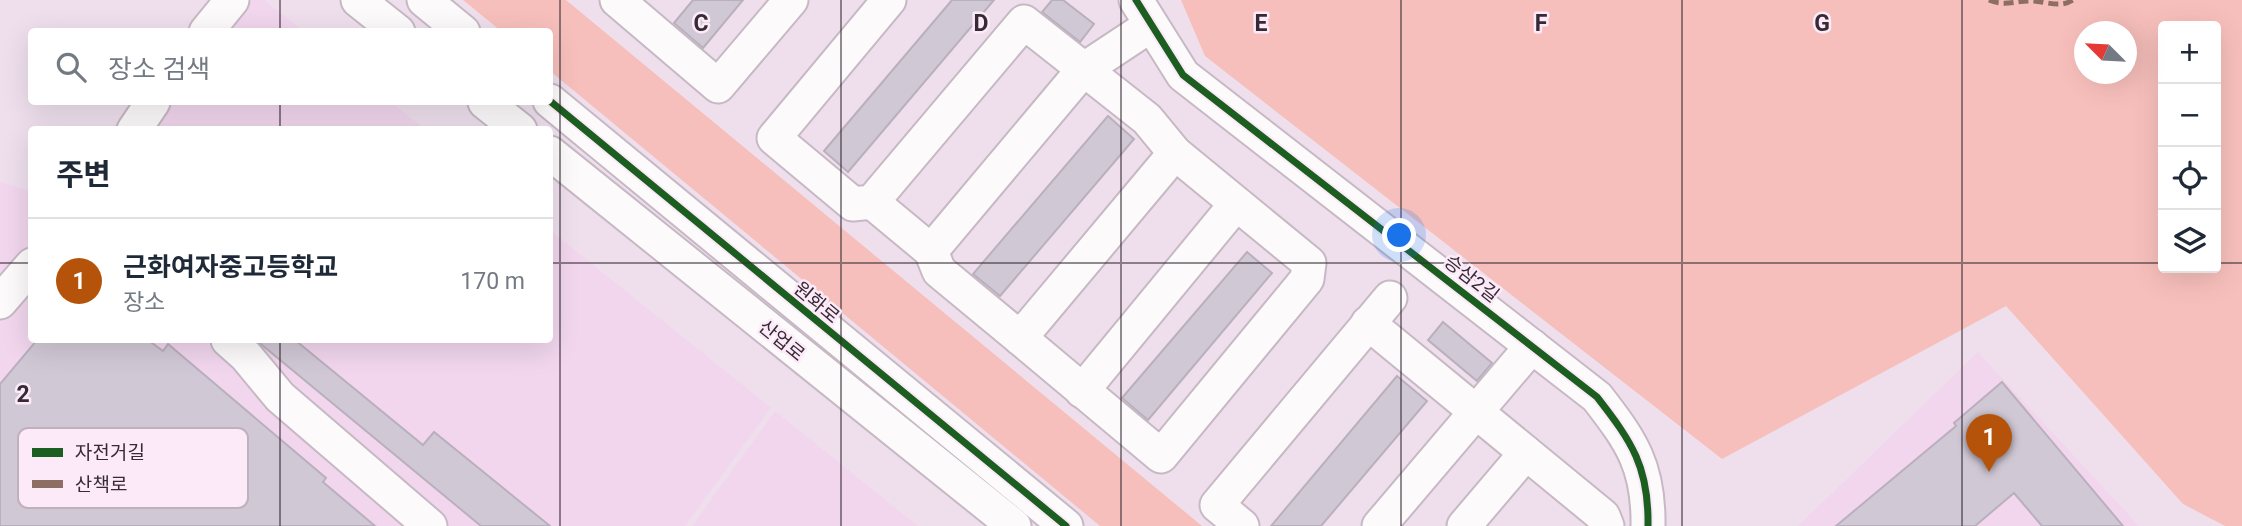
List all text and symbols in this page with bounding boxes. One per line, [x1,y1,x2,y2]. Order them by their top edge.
text: C [693,10,709,37]
text: D [974,10,988,37]
text: E [1255,10,1268,37]
text: F [1535,10,1548,37]
text: G [1814,10,1830,37]
north arrow [2074,21,2137,84]
map controls [2158,21,2221,273]
button: + [2158,21,2221,84]
search box [28,28,553,105]
icon: search [52,48,90,86]
text: 장소 검색 [108,54,210,84]
button: − [2158,84,2221,147]
button: locate [2158,147,2221,210]
text: 주변 [56,157,111,192]
button: layers [2158,210,2221,273]
your location [1382,218,1416,252]
street label: 승삼2길 [1440,250,1504,307]
text: 근화여자중고등학교 [123,252,338,282]
text: 1 [72,268,86,295]
text: 170 m [460,268,525,295]
street label: 원화로 [789,277,844,328]
text: 장소 [123,289,165,316]
street label: 산업로 [754,315,809,366]
text: 2 [16,381,30,408]
pin: 1 [1966,414,2012,472]
legend [18,428,248,508]
text: 자전거길 [75,441,145,464]
text: 산책로 [75,473,127,496]

